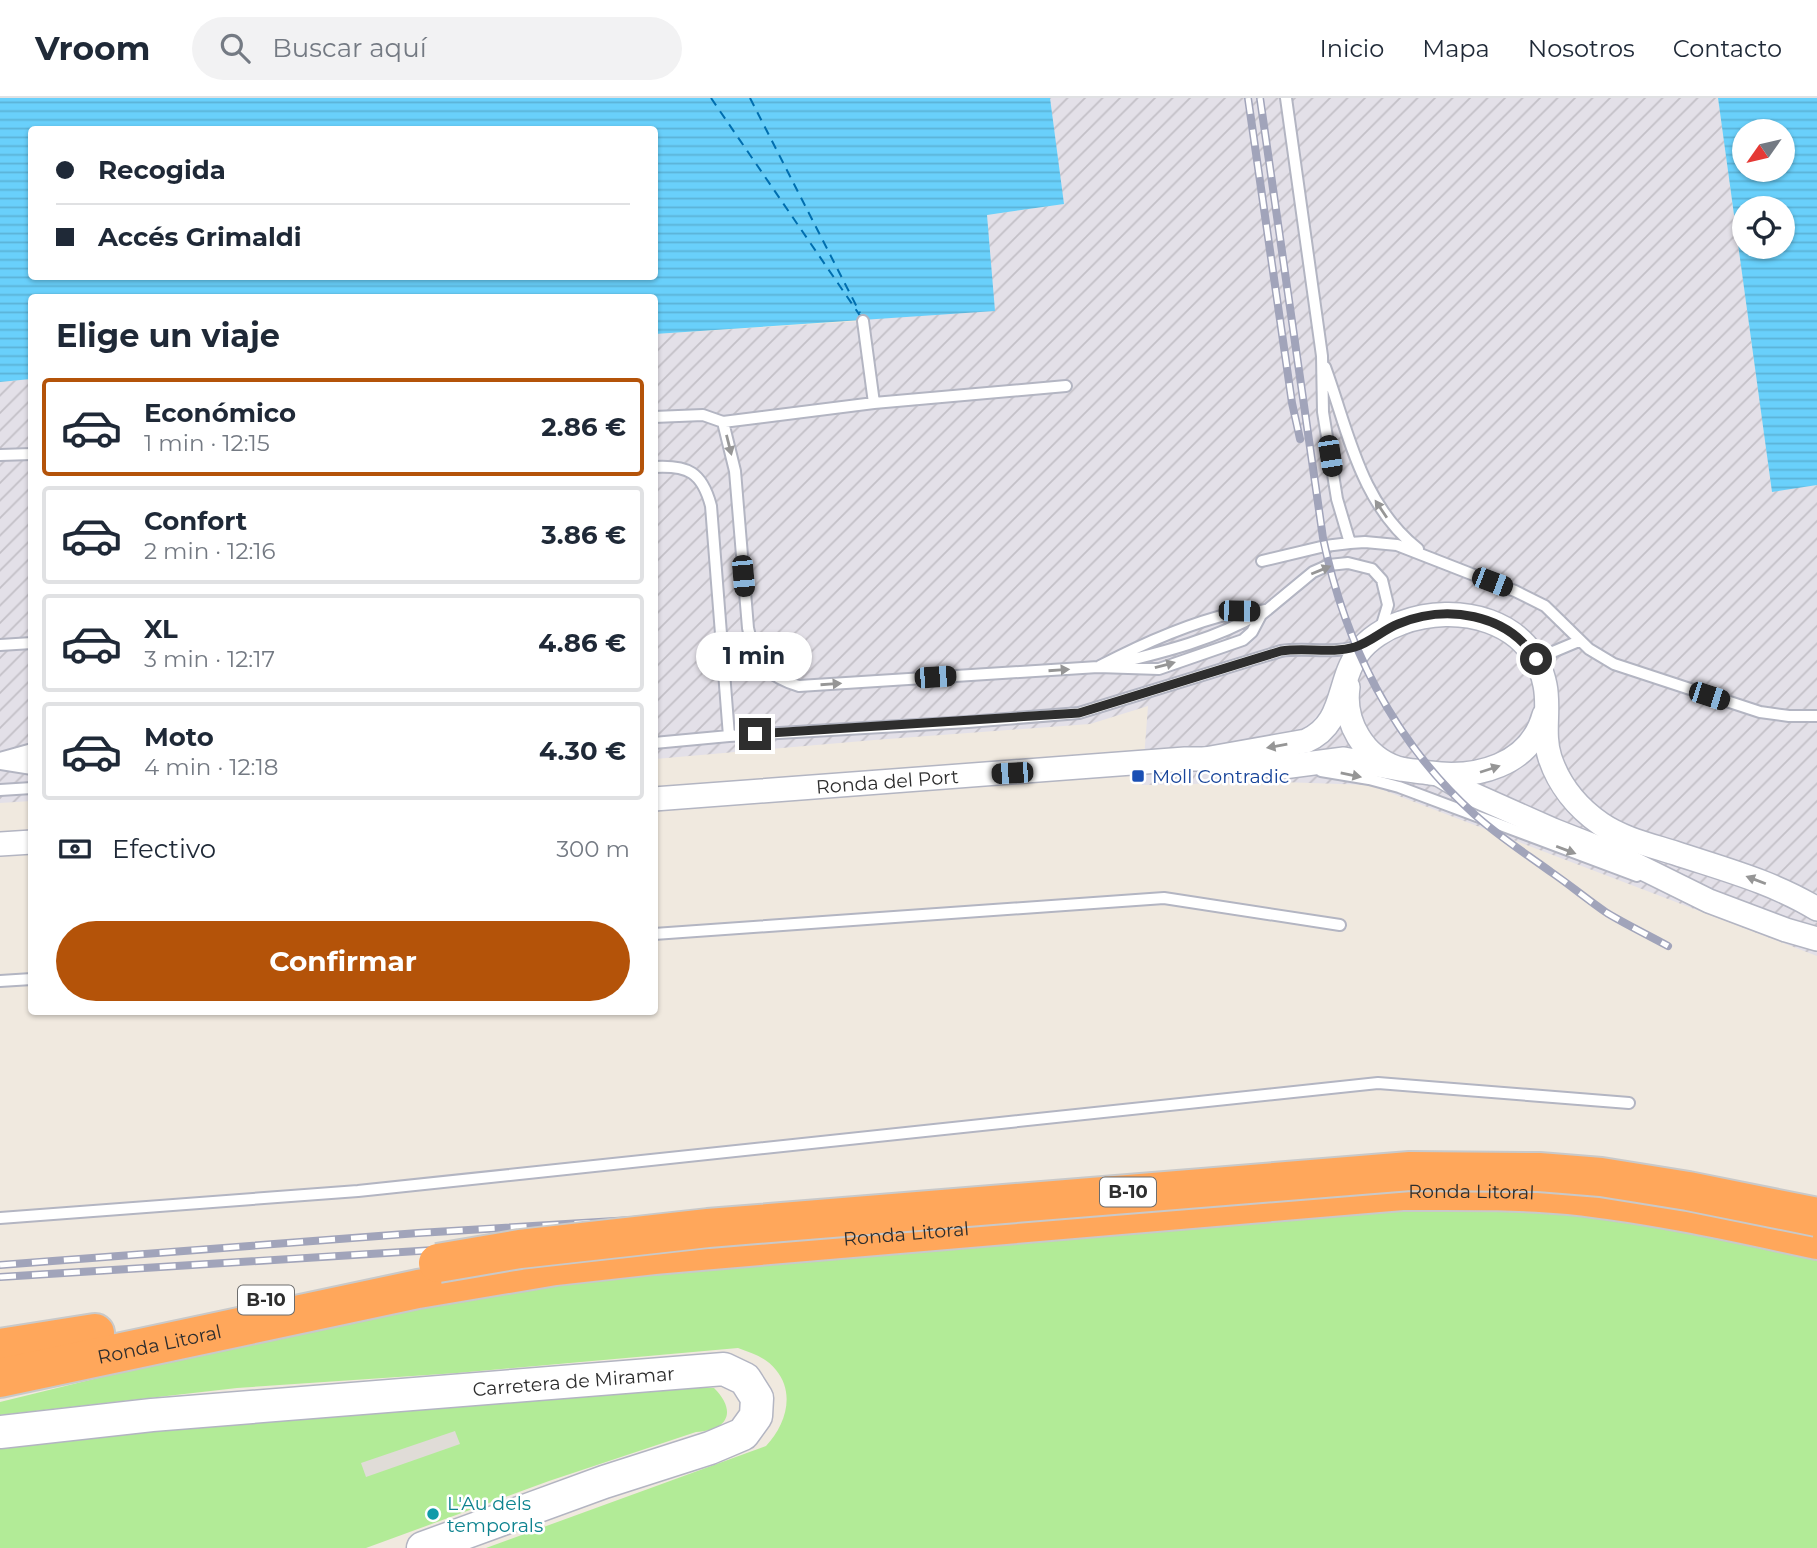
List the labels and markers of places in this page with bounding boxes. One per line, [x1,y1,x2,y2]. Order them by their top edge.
place label: Moll Contradic [1152,765,1290,788]
marker: Moll Contradic [1130,768,1146,784]
place label: L'Au dels temporals [447,1492,543,1537]
marker: L'Au dels temporals [425,1506,441,1522]

